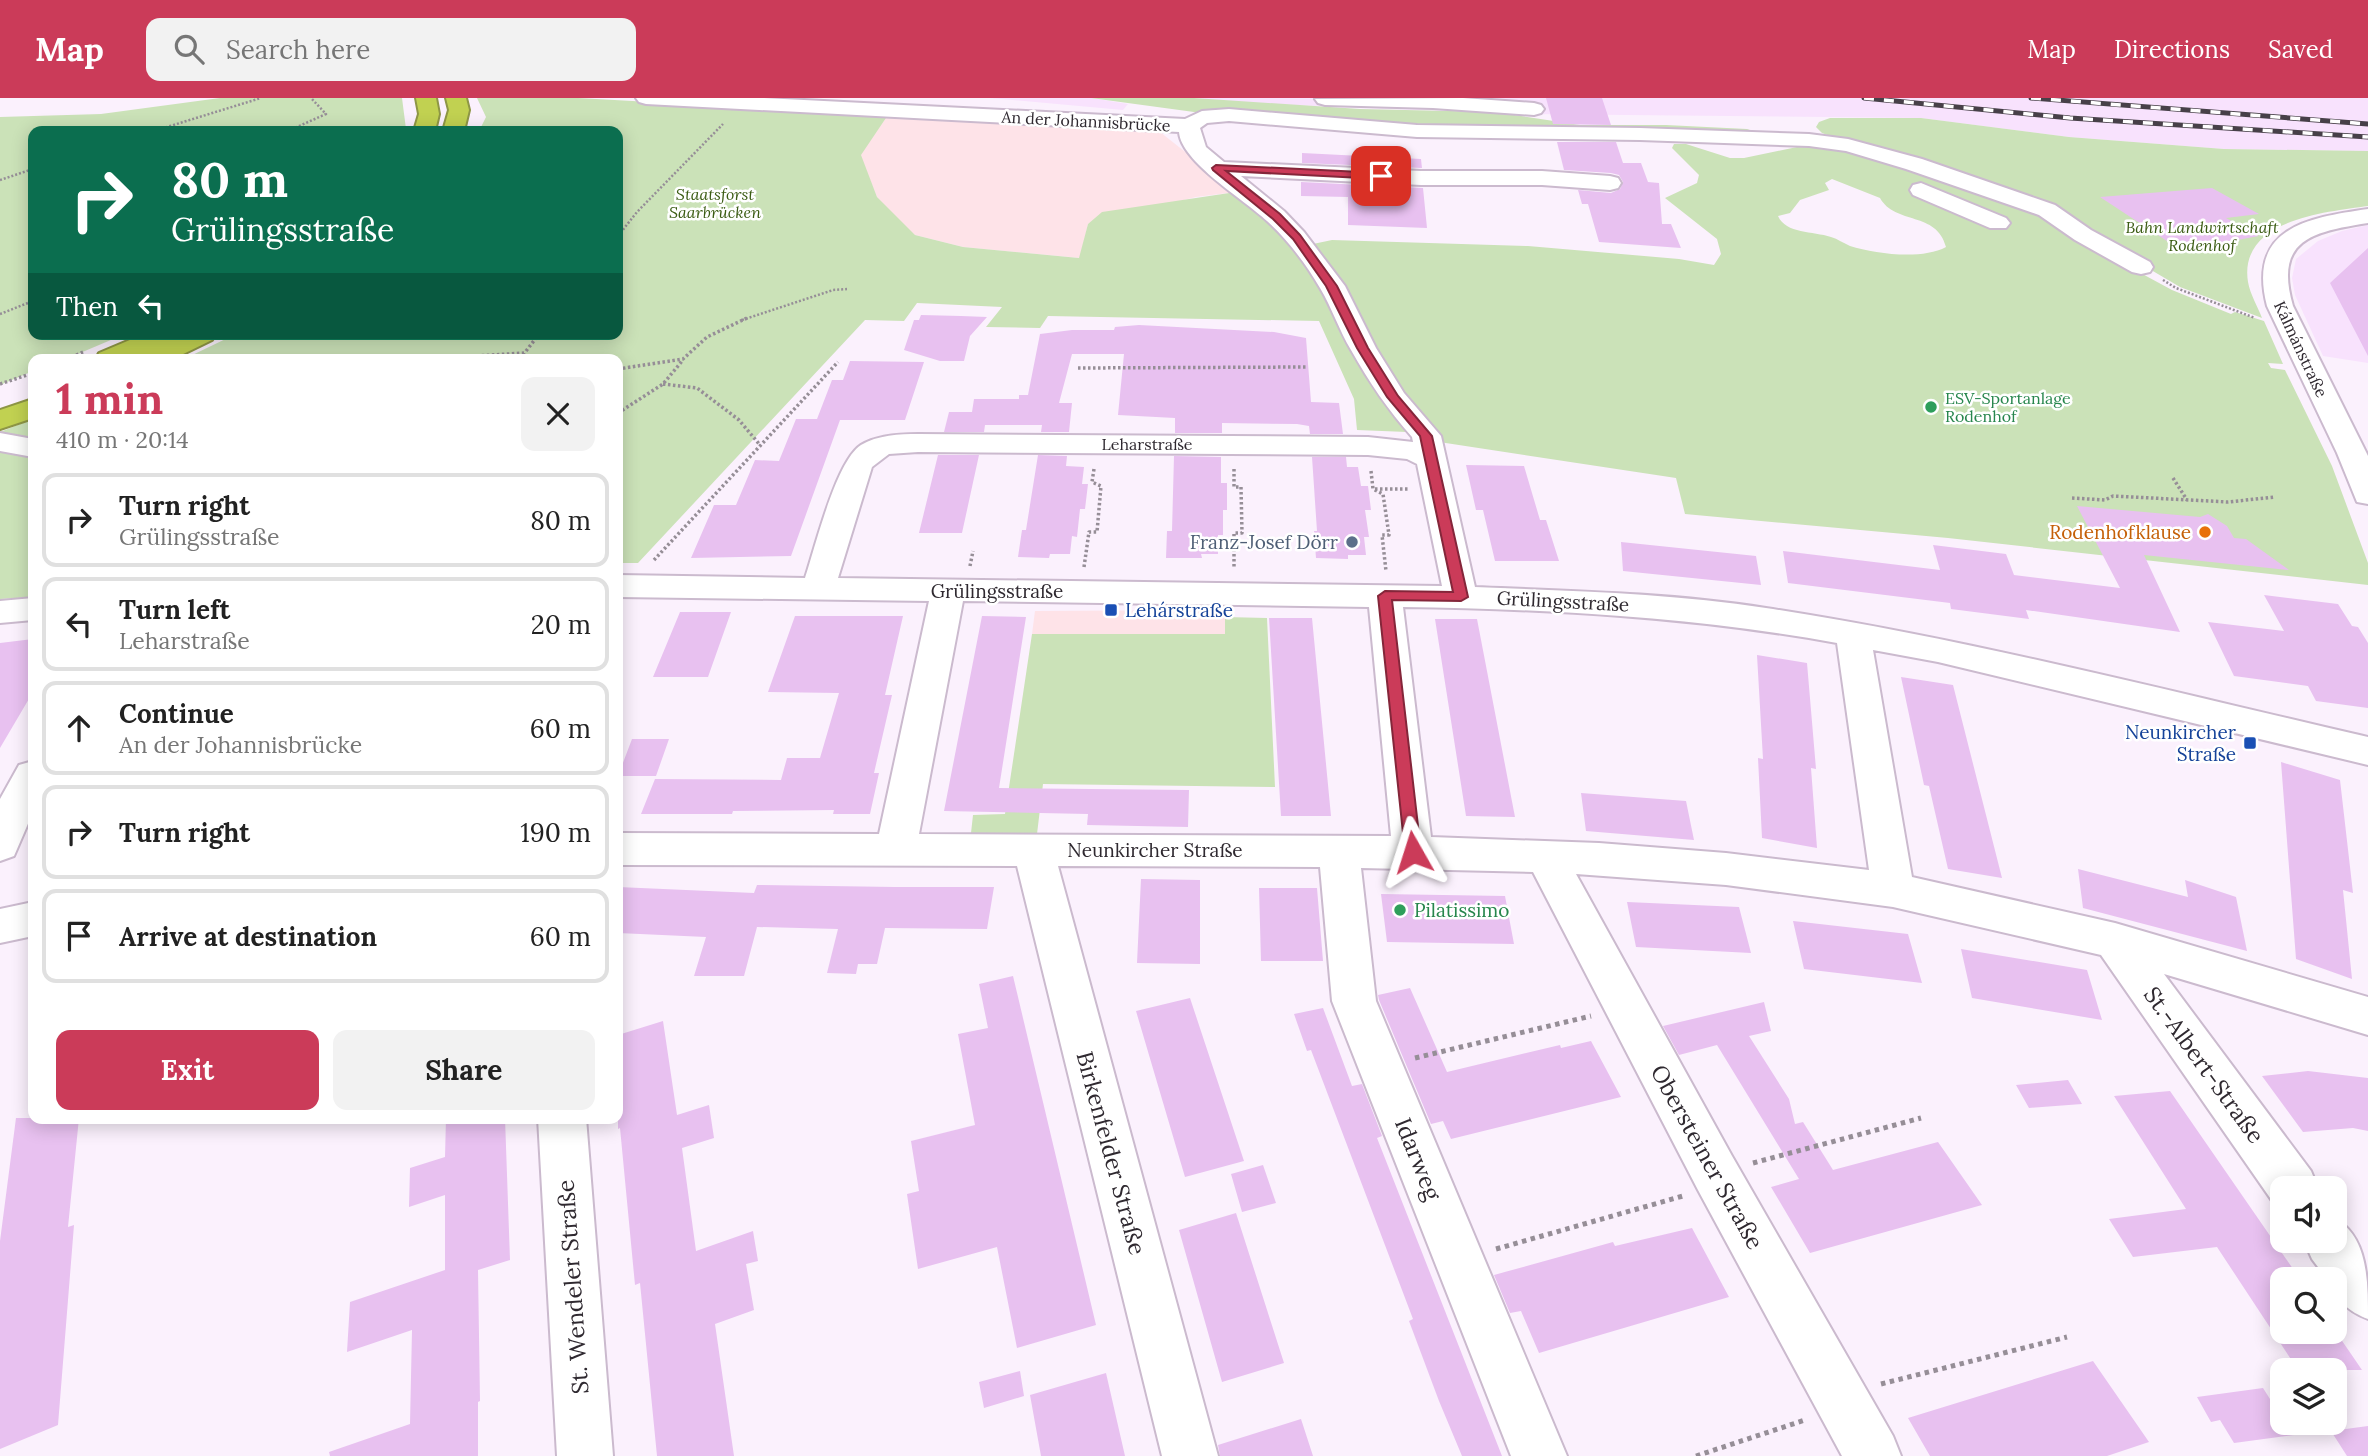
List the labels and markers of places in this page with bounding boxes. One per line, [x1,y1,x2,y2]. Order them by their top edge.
pin [1351,146,1411,206]
place label: ESV-Sportanlage Rodenhof [1945,388,2071,426]
marker: ESV-Sportanlage Rodenhof [1923,399,1939,415]
place label: Rodenhofklause [2049,520,2191,544]
marker: Rodenhofklause [2197,524,2213,540]
place label: Franz-Josef Dörr [1190,530,1339,554]
marker: Franz-Josef Dörr [1344,534,1360,550]
place label: Lehárstraße [1125,598,1233,622]
marker: Lehárstraße [1103,602,1119,618]
place label: Neunkircher Straße [2125,720,2237,766]
marker: Neunkircher Straße [2242,735,2258,751]
place label: Pilatissimo [1414,898,1509,922]
marker: Pilatissimo [1392,902,1408,918]

